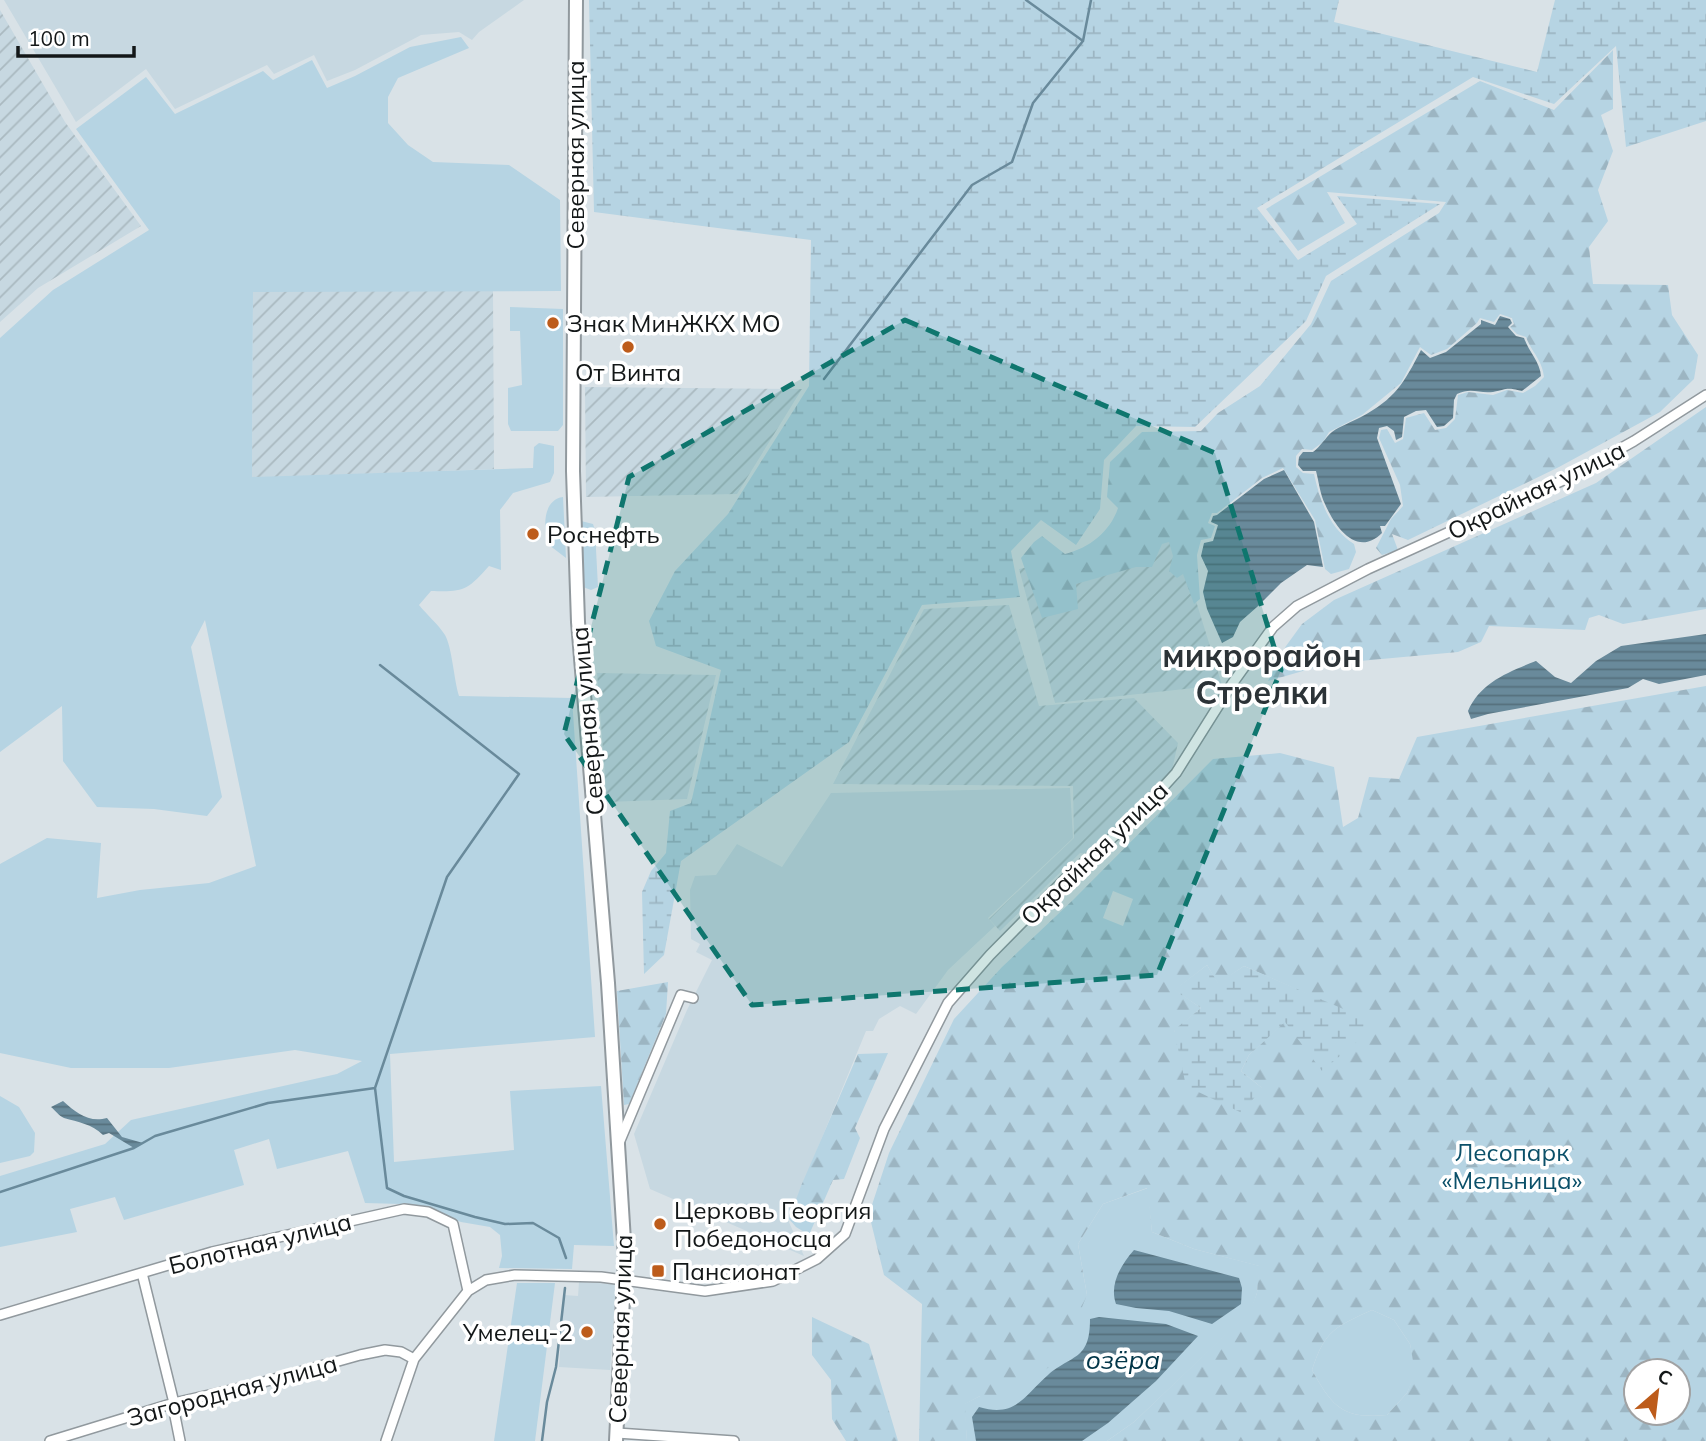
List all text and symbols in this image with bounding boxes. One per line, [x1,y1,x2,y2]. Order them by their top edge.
scale bar [18,14,133,58]
text: 100 m [28,25,90,51]
street label: Северная улица [560,60,590,250]
place label: Знак МинЖКХ МО [567,308,781,338]
marker: Знак МинЖКХ МО [545,315,561,331]
marker: От Винта [620,339,636,355]
place label: От Винта [575,357,681,387]
street label: Окрайная улица [1443,434,1629,546]
place label: Роснефть [547,519,660,549]
marker: Роснефть [525,526,541,542]
street label: Северная улица [564,625,610,817]
district label: микрорайон Стрелки [1162,635,1362,712]
street label: Окрайная улица [1014,775,1174,931]
park label: Лесопарк «Мельница» [1442,1137,1583,1195]
place label: Церковь Георгия Победоносца [674,1195,871,1253]
street label: Болотная улица [166,1206,354,1280]
marker: Церковь Георгия Победоносца [652,1216,668,1232]
street label: Северная улица [602,1234,638,1424]
place label: Пансионат [672,1256,800,1286]
marker: Пансионат [650,1263,666,1279]
place label: Умелец-2 [462,1317,573,1347]
marker: Умелец-2 [579,1324,595,1340]
water label: озёра [1086,1343,1160,1376]
street label: Загородная улица [124,1347,340,1433]
north arrow [1622,1357,1692,1427]
text: С [1654,1363,1676,1391]

